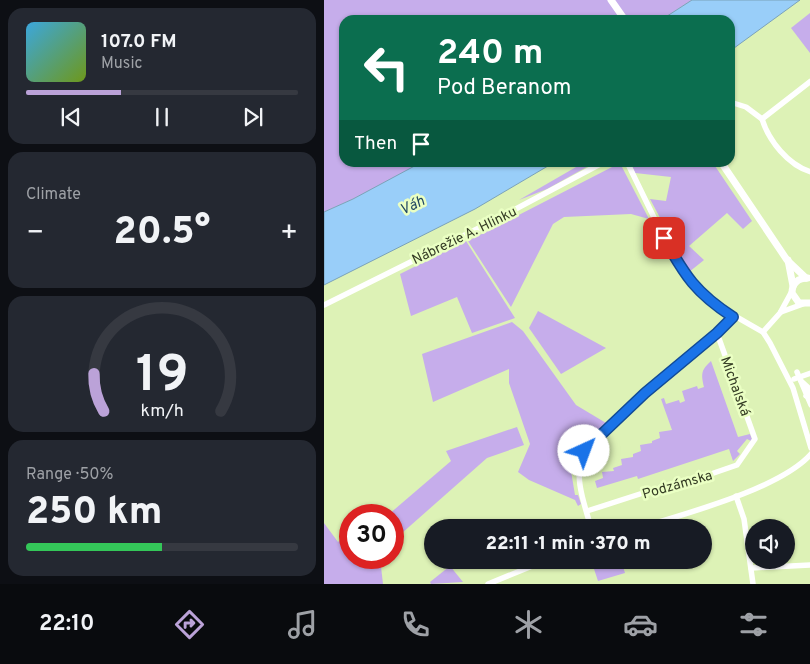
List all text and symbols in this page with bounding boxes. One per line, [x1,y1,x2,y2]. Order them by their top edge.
text: 107.0 FM [101,30,177,54]
text: 240 m [437,32,543,76]
icon: left [354,35,419,100]
text: Music [101,54,142,74]
text: Pod Beranom [437,75,571,102]
icon: previous [57,103,85,131]
icon: pause [148,103,176,131]
icon: next [239,103,267,131]
icon: arrive [407,130,435,158]
text: Then [354,132,397,156]
text: Climate [26,185,81,205]
water label: Váh [397,192,428,220]
street label: Nábrežie A. Hlinku [410,204,520,269]
text: 20.5° [114,209,210,258]
text: − [26,216,44,252]
text: + [280,216,298,252]
pin [643,217,685,259]
icon: arrive [650,224,678,252]
text: 19 [136,344,188,410]
street label: Michalská [716,354,753,419]
text: km/h [140,400,184,423]
position arrow [557,424,609,476]
text: Range · 50% [26,465,114,485]
street label: Podzámska [640,467,714,504]
text: 250 km [26,489,162,538]
speed limit sign: 30 [339,504,404,569]
map controls [745,519,795,569]
button: sound [745,519,795,569]
text: 22:11 · 1 min · 370 m [485,532,651,556]
icon: directions [172,607,207,642]
icon: music [285,607,320,642]
icon: phone [398,607,433,642]
icon: climate [511,607,546,642]
icon: car [623,607,658,642]
icon: filters [736,607,771,642]
text: 22:10 [39,611,94,638]

